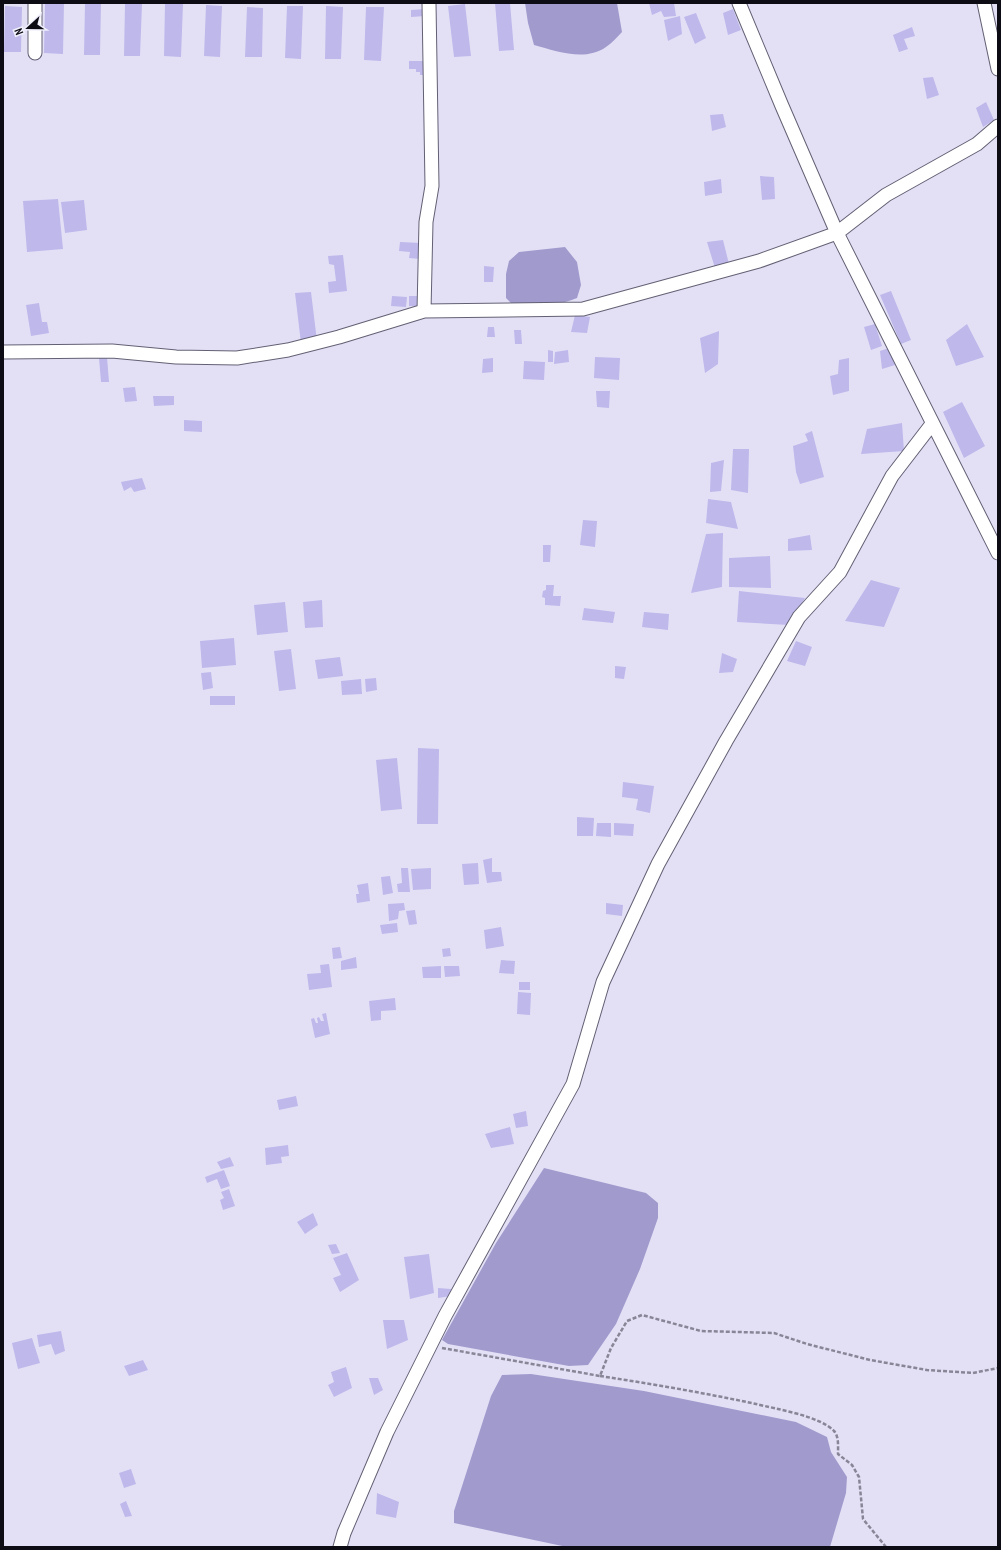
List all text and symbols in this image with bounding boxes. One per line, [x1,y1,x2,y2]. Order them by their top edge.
north arrow [8,8,48,48]
text: N [11,26,26,37]

